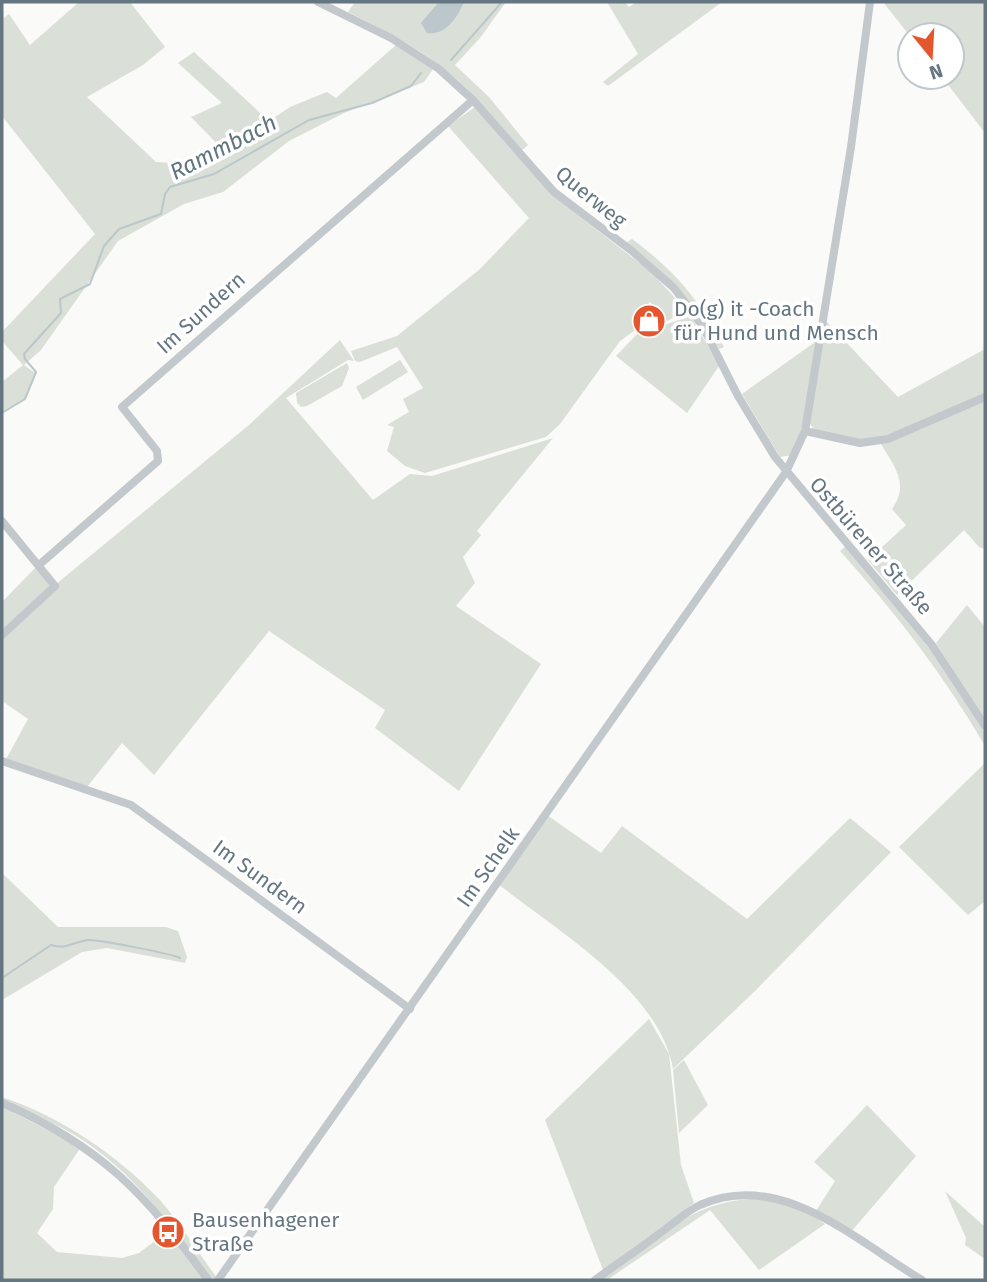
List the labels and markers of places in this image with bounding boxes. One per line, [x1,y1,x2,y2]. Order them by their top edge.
place label: Do(g) it -Coach für Hund und Mensch [674,296,879,346]
shop icon: Do(g) it -Coach für Hund und Mensch [630,302,668,340]
place label: Bausenhagener Straße [192,1207,339,1257]
bus stop icon: Bausenhagener Straße [149,1213,187,1251]

